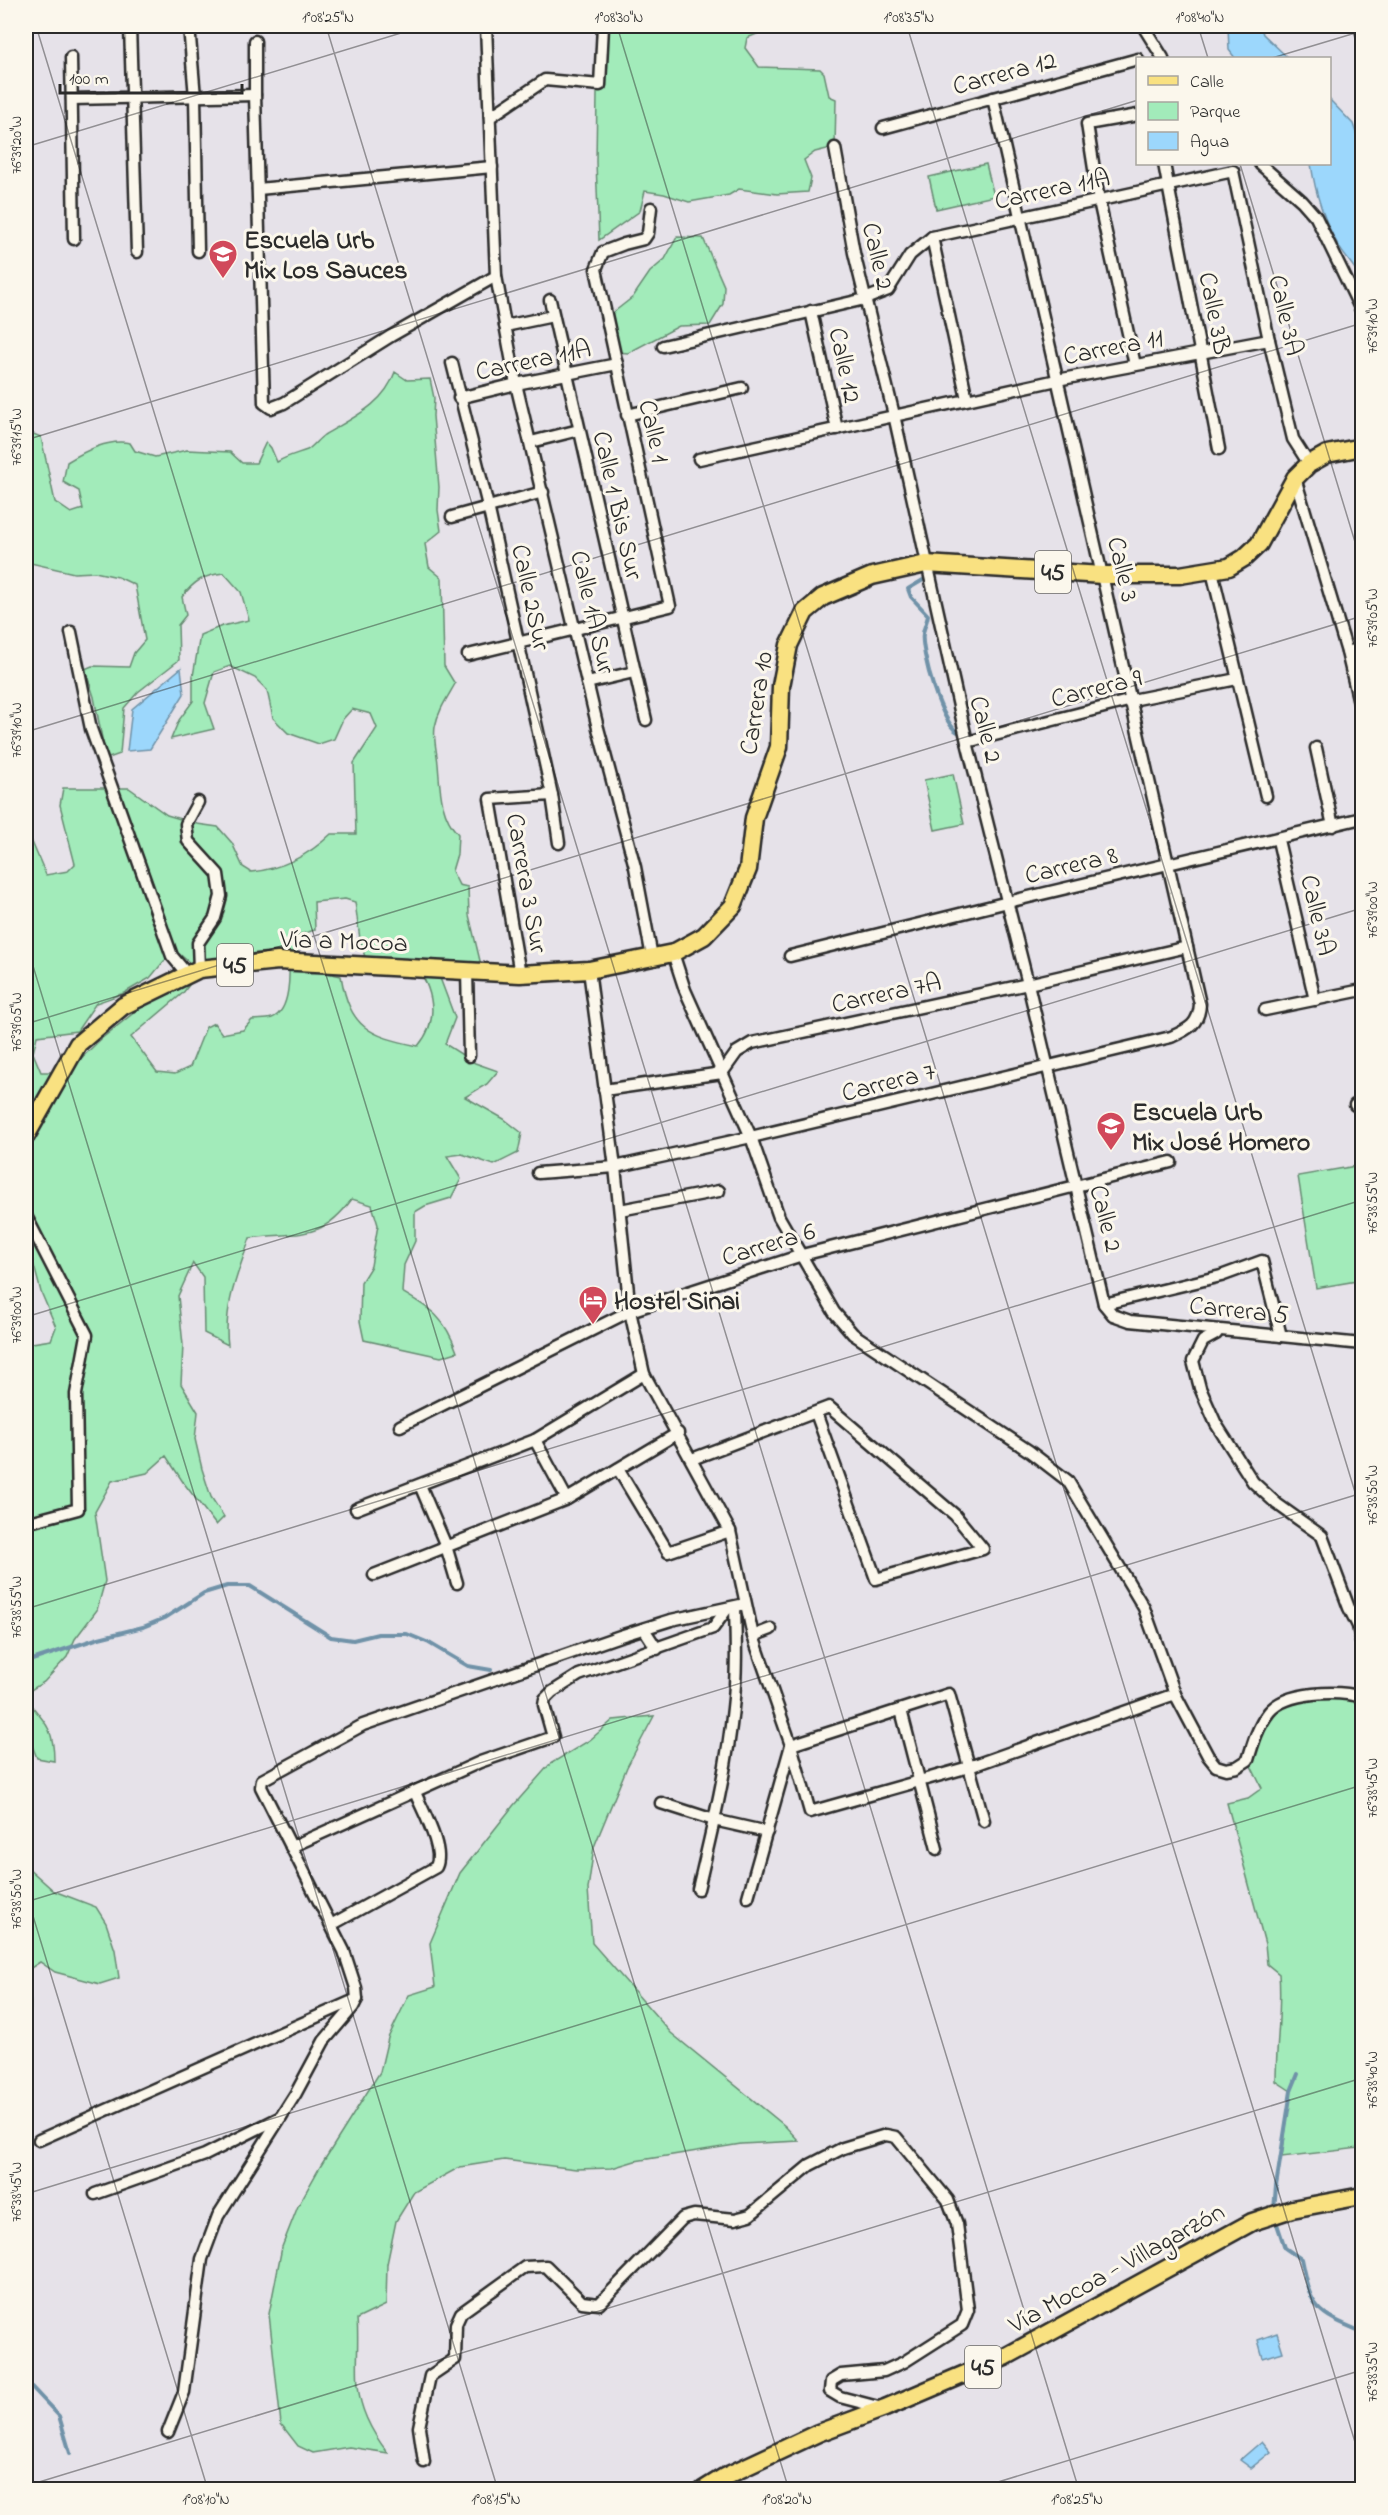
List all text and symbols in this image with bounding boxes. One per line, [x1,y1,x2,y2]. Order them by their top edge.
text: 1°08'25"N [302,7,354,29]
text: 1°08'30"N [595,7,643,29]
text: 1°08'35"N [884,7,934,29]
text: 1°08'40"N [1176,7,1224,29]
street label: Carrera 12 [949,43,1061,107]
scale bar [60,57,242,95]
legend [1136,57,1331,165]
text: 100 m [69,67,109,93]
text: Calle [1190,70,1225,96]
text: Parque [1190,100,1241,126]
text: 76°39'20"W [6,116,28,174]
text: Agua [1190,130,1229,157]
street label: Carrera 11A [991,160,1114,222]
street label: Calle 2 [850,219,902,294]
place label: Escuela Urb Mix Los Sauces [244,223,407,291]
school or university icon: Escuela Urb Mix Los Sauces [207,238,239,280]
street label: Calle 3B [1186,269,1240,358]
street label: Calle 3A [1256,271,1312,360]
text: 76°39'10"W [1362,298,1384,354]
street label: Carrera 11 [1060,321,1167,377]
street label: Calle 12 [817,324,870,407]
street label: Carrera 11A [472,331,595,393]
street label: Calle 1 [626,396,678,467]
text: 76°39'15"W [6,408,28,466]
street label: Calle 1 Bis Sur [581,428,652,585]
street label: Calle 3 [1095,533,1147,606]
street label: Calle 2Sur [499,541,559,655]
street label: Calle 1A Sur [558,547,624,679]
road number: 45 [1035,551,1071,593]
text: 76°39'05"W [1362,588,1384,648]
street label: Carrera 10 [731,649,785,758]
street label: Carrera 9 [1047,660,1146,720]
street label: Calle 2 [957,692,1011,767]
text: 76°39'10"W [6,702,28,758]
street label: Carrera 3 Sur [494,811,556,957]
street label: Carrera 8 [1021,838,1122,896]
street label: Calle 3A [1288,871,1344,960]
text: 76°39'00"W [1362,881,1384,939]
street label: Vía a Mocoa [278,922,408,964]
road number: 45 [217,944,253,986]
street label: Carrera 7A [828,965,945,1025]
text: 76°39'05"W [6,992,28,1052]
street label: Carrera 7 [838,1054,940,1114]
place label: Escuela Urb Mix José Homero [1132,1095,1310,1163]
school or university icon: Escuela Urb Mix José Homero [1095,1110,1127,1152]
text: 76°38'55"W [1362,1172,1384,1234]
street label: Calle 2 [1077,1181,1131,1256]
street label: Carrera 6 [717,1214,820,1278]
hotel icon: Hostel Sinai [577,1284,609,1326]
place label: Hostel Sinai [614,1284,740,1322]
text: 76°39'00"W [6,1286,28,1344]
street label: Carrera 5 [1187,1288,1290,1336]
text: 76°38'50"W [1362,1465,1384,1525]
text: 76°38'55"W [6,1576,28,1638]
text: 76°38'45"W [1362,1758,1384,1818]
text: 76°38'50"W [6,1869,28,1929]
text: 76°38'40"W [1362,2051,1384,2109]
text: 76°38'45"W [6,2162,28,2222]
street label: Vía Mocoa - Villagarzón [1002,2194,1232,2345]
text: 76°38'35"W [1362,2342,1384,2402]
road number: 45 [965,2346,1001,2388]
text: 1°08'10"N [182,2489,230,2511]
text: 1°08'15"N [471,2489,521,2511]
text: 1°08'20"N [762,2489,812,2511]
text: 1°08'25"N [1051,2489,1103,2511]

